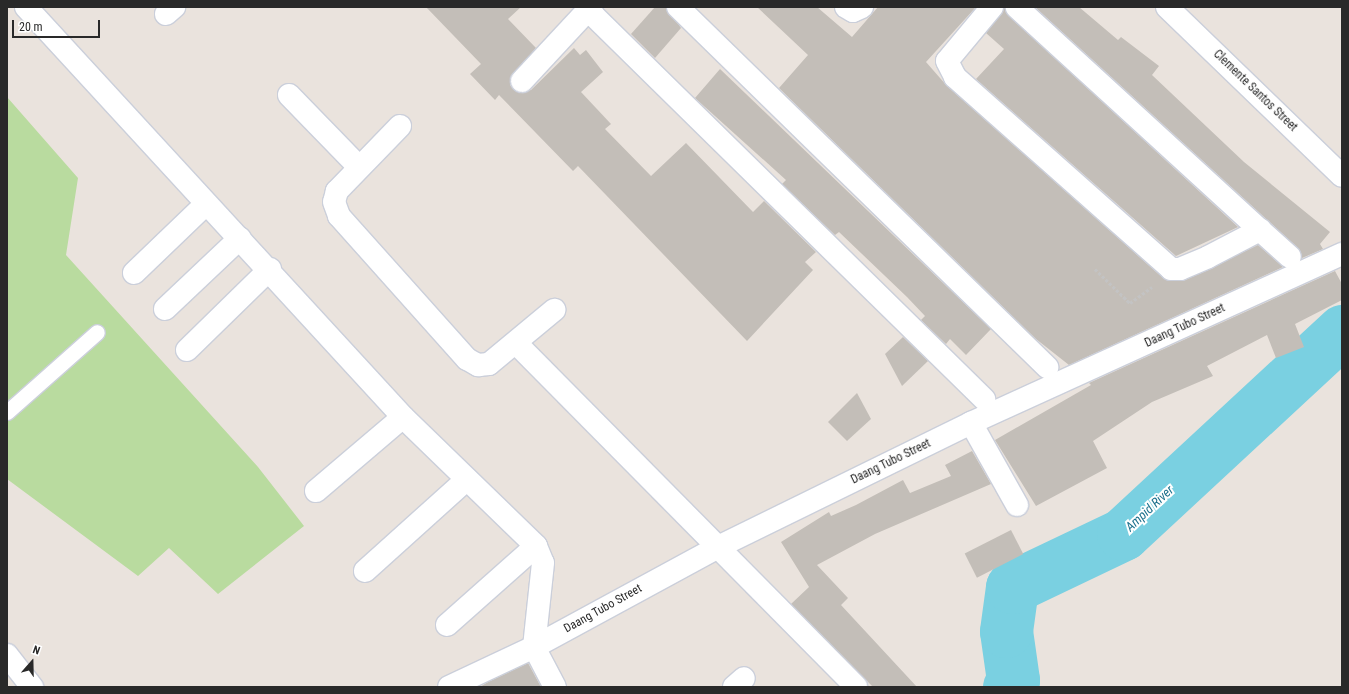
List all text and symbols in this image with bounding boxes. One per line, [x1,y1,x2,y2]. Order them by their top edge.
scale bar [14,12,102,38]
text: 20 m [19,20,43,34]
street label: Clemente Santos Street [1210,47,1300,135]
street label: Daang Tubo Street [1142,301,1228,351]
street label: Daang Tubo Street [849,436,933,488]
water label: Ampid River [1123,483,1177,535]
street label: Daang Tubo Street [561,582,645,636]
north arrow [12,642,52,682]
text: N [31,643,42,658]

